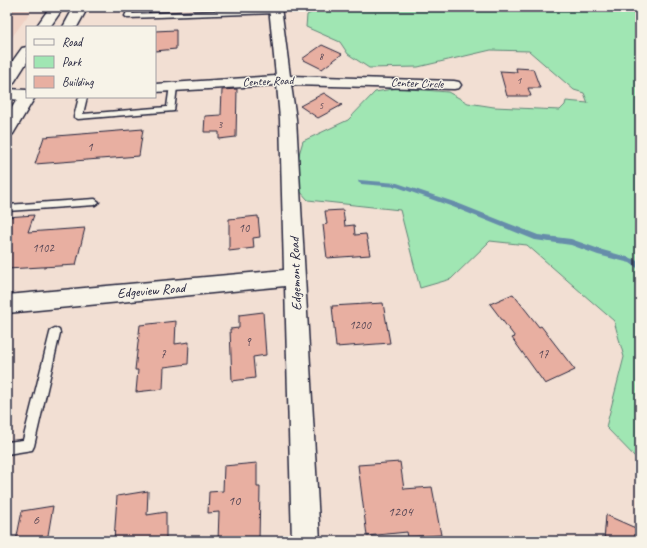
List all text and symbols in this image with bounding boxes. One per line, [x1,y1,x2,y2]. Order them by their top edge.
legend [26,26,156,98]
text: Road [62,34,84,50]
house number: 8 [319,50,325,63]
text: Park [62,54,83,70]
street label: Center Road [242,72,296,90]
text: Building [62,74,94,90]
street label: Center Circle [391,74,445,92]
house number: 1 [517,74,522,87]
house number: 5 [319,99,324,112]
house number: 3 [218,118,224,131]
house number: 1 [87,139,93,155]
house number: 10 [239,220,251,236]
street label: Edgemont Road [286,234,305,311]
house number: 1102 [32,240,55,256]
street label: Edgeview Road [116,279,188,302]
house number: 1200 [349,317,372,333]
house number: 9 [245,334,252,350]
house number: 7 [160,346,166,362]
house number: 17 [538,346,549,362]
house number: 10 [228,492,242,509]
house number: 1204 [387,503,414,520]
house number: 6 [33,511,40,528]

